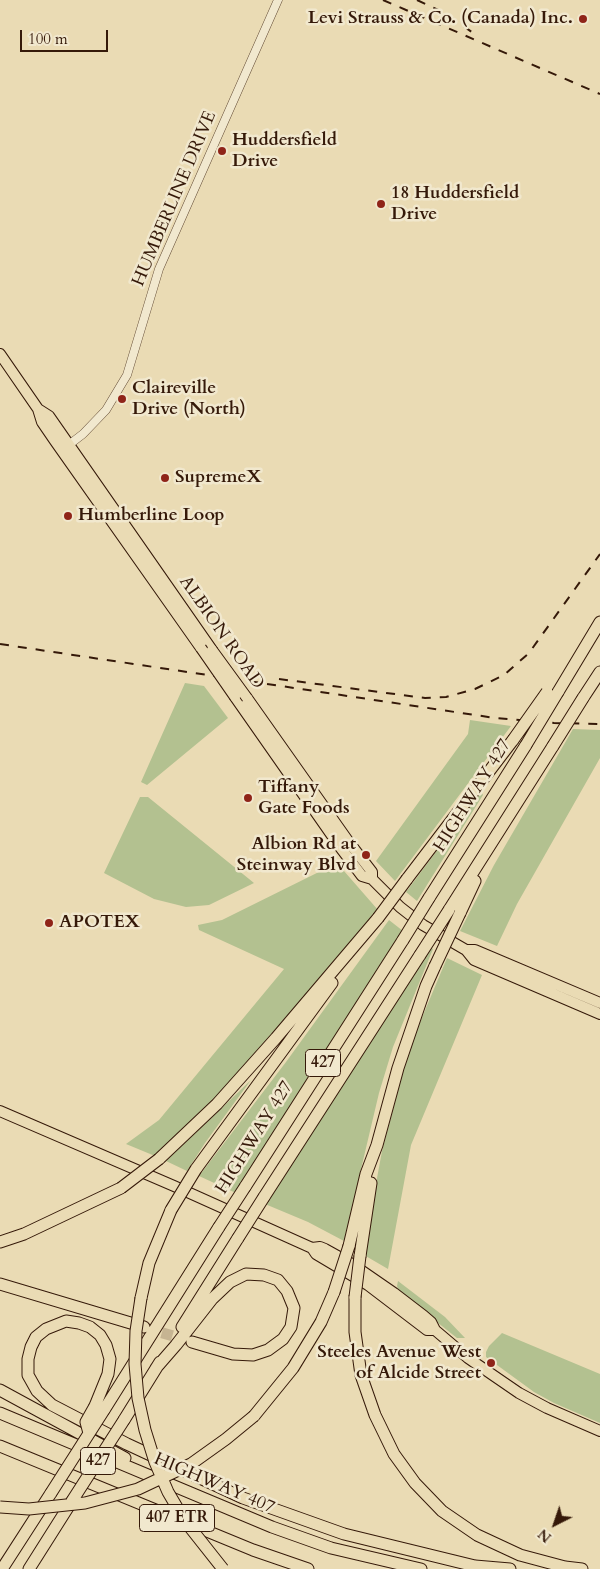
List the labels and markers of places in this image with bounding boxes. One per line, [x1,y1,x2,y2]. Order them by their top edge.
place label: Levi Strauss & Co. (Canada) Inc. [308,8,573,30]
marker: Levi Strauss & Co. (Canada) Inc. [577,13,589,25]
place label: Huddersfield Drive [232,130,337,172]
marker: Huddersfield Drive [216,145,228,157]
place label: 18 Huddersfield Drive [391,183,519,225]
marker: 18 Huddersfield Drive [375,198,387,210]
place label: Claireville Drive (North) [132,378,246,420]
marker: Claireville Drive (North) [116,393,128,405]
place label: SupremeX [175,467,262,489]
marker: SupremeX [159,472,171,484]
place label: Humberline Loop [78,505,225,527]
marker: Humberline Loop [62,510,74,522]
place label: Tiffany Gate Foods [258,777,350,820]
marker: Tiffany Gate Foods [242,792,254,804]
place label: Albion Rd at Steinway Blvd [237,834,356,876]
marker: Albion Rd at Steinway Blvd [360,849,372,861]
place label: APOTEX [59,912,140,934]
marker: APOTEX [43,917,55,929]
place label: Steeles Avenue West of Alcide Street [317,1342,481,1385]
marker: Steeles Avenue West of Alcide Street [485,1357,497,1369]

